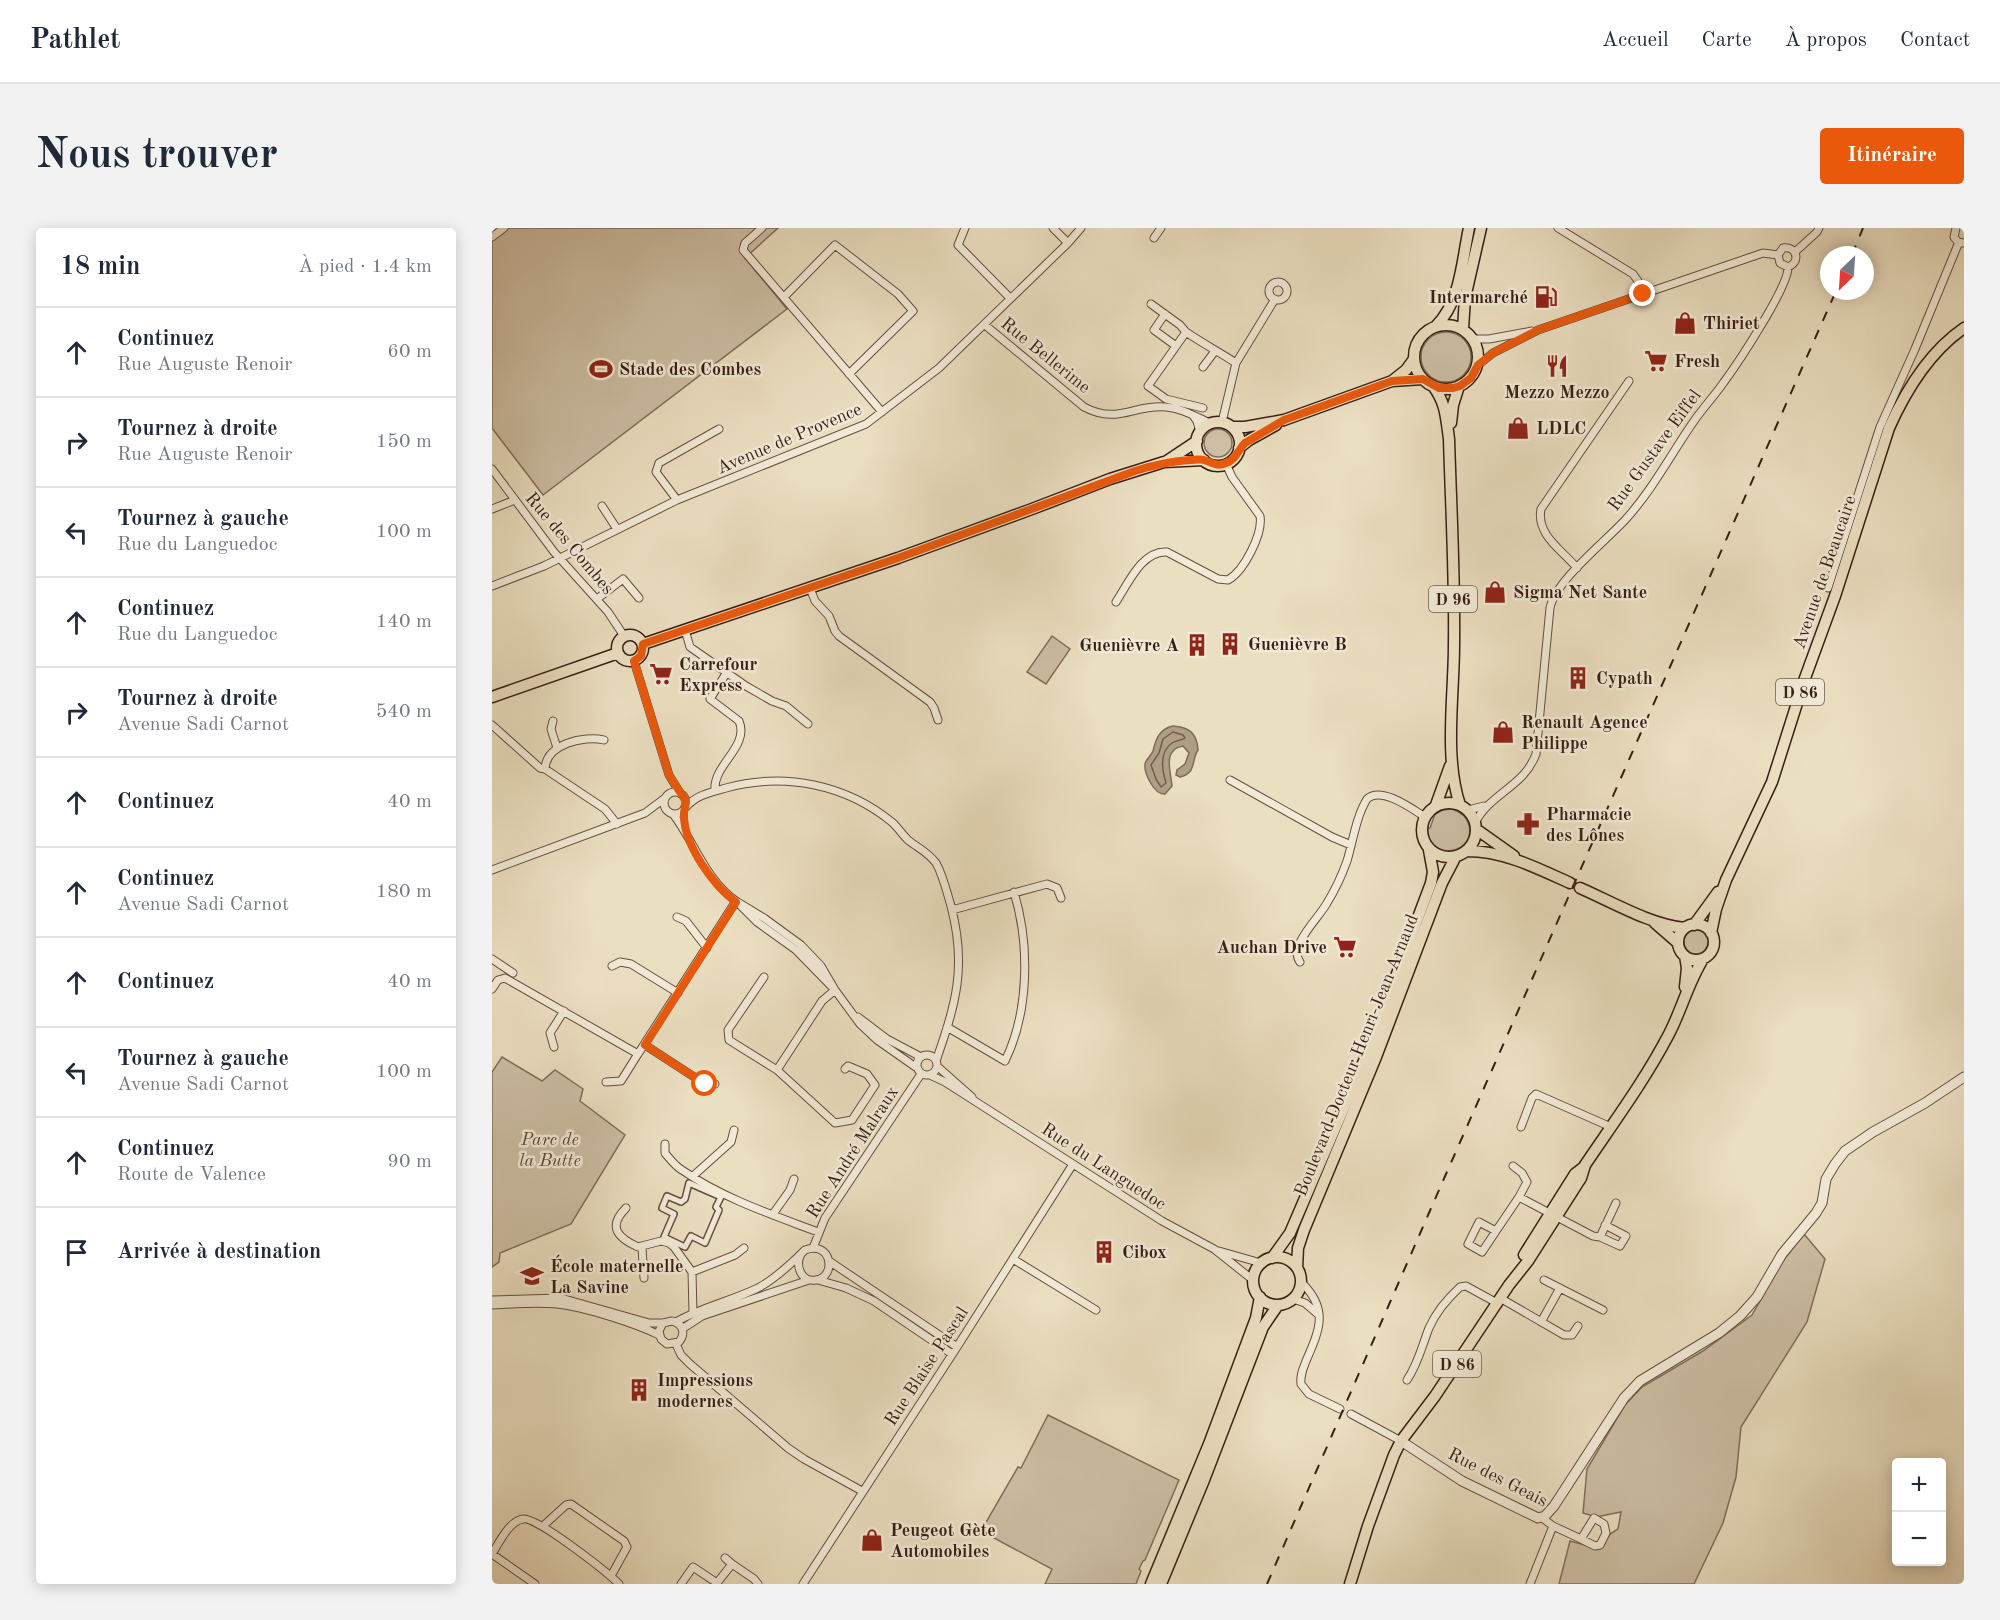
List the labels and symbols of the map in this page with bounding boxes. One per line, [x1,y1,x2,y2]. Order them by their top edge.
north arrow [1820,246,1874,300]
route end [1629,280,1655,306]
fuel station icon: Intermarché [1533,284,1559,310]
place label: Intermarché [1429,289,1528,307]
shop icon: Thiriet [1672,310,1698,336]
street label: Rue Bellerime [997,314,1094,397]
place label: Thiriet [1703,315,1760,333]
supermarket icon: Fresh [1643,348,1669,374]
restaurant icon: Mezzo Mezzo [1544,353,1570,379]
place label: Fresh [1674,353,1720,371]
sports icon: Stade des Combes [588,356,614,382]
place label: Stade des Combes [619,361,761,379]
place label: Mezzo Mezzo [1504,384,1610,402]
street label: Rue Gustave Eiffel [1605,386,1705,515]
street label: Avenue de Provence [714,400,864,478]
shop icon: LDLC [1505,415,1531,441]
place label: LDLC [1536,420,1586,438]
street label: Rue des Combes [522,489,617,598]
street label: Avenue de Beaucaire [1790,493,1860,652]
shop icon: Sigma Net Sante [1482,579,1508,605]
place label: Sigma Net Sante [1513,584,1647,602]
road number: D 96 [1429,586,1477,612]
building icon: Guenièvre B [1217,631,1243,657]
building icon: Guenièvre A [1184,632,1210,658]
place label: Guenièvre B [1248,636,1347,654]
place label: Guenièvre A [1079,637,1179,655]
place label: Carrefour Express [679,656,757,695]
supermarket icon: Carrefour Express [648,661,674,687]
building icon: Cypath [1565,665,1591,691]
place label: Cypath [1596,670,1653,688]
road number: D 86 [1776,679,1824,705]
place label: Renault Agence Philippe [1521,714,1648,753]
shop icon: Renault Agence Philippe [1490,719,1516,745]
place label: Pharmacie des Lônes [1546,806,1631,845]
pharmacy icon: Pharmacie des Lônes [1515,811,1541,837]
street label: Boulevard Docteur Henri-Jean Arnaud [1292,912,1422,1199]
supermarket icon: Auchan Drive [1332,934,1358,960]
place label: Auchan Drive [1217,939,1327,957]
route start [691,1070,717,1096]
street label: Rue André Malraux [803,1083,902,1222]
street label: Rue du Languedoc [1038,1120,1169,1214]
park label: Parc de la Butte [519,1131,581,1170]
building icon: Cibox [1091,1239,1117,1265]
place label: Cibox [1122,1244,1167,1262]
place label: École maternelle La Savine [550,1254,684,1297]
school or university icon: École maternelle La Savine [519,1263,545,1289]
street label: Rue Blaise Pascal [882,1304,972,1429]
road number: D 86 [1433,1351,1481,1377]
place label: Impressions modernes [657,1372,753,1411]
building icon: Impressions modernes [626,1377,652,1403]
street label: Rue des Geais [1445,1445,1550,1511]
place label: Peugeot Gète Automobiles [890,1522,996,1561]
shop icon: Peugeot Gète Automobiles [859,1527,885,1553]

